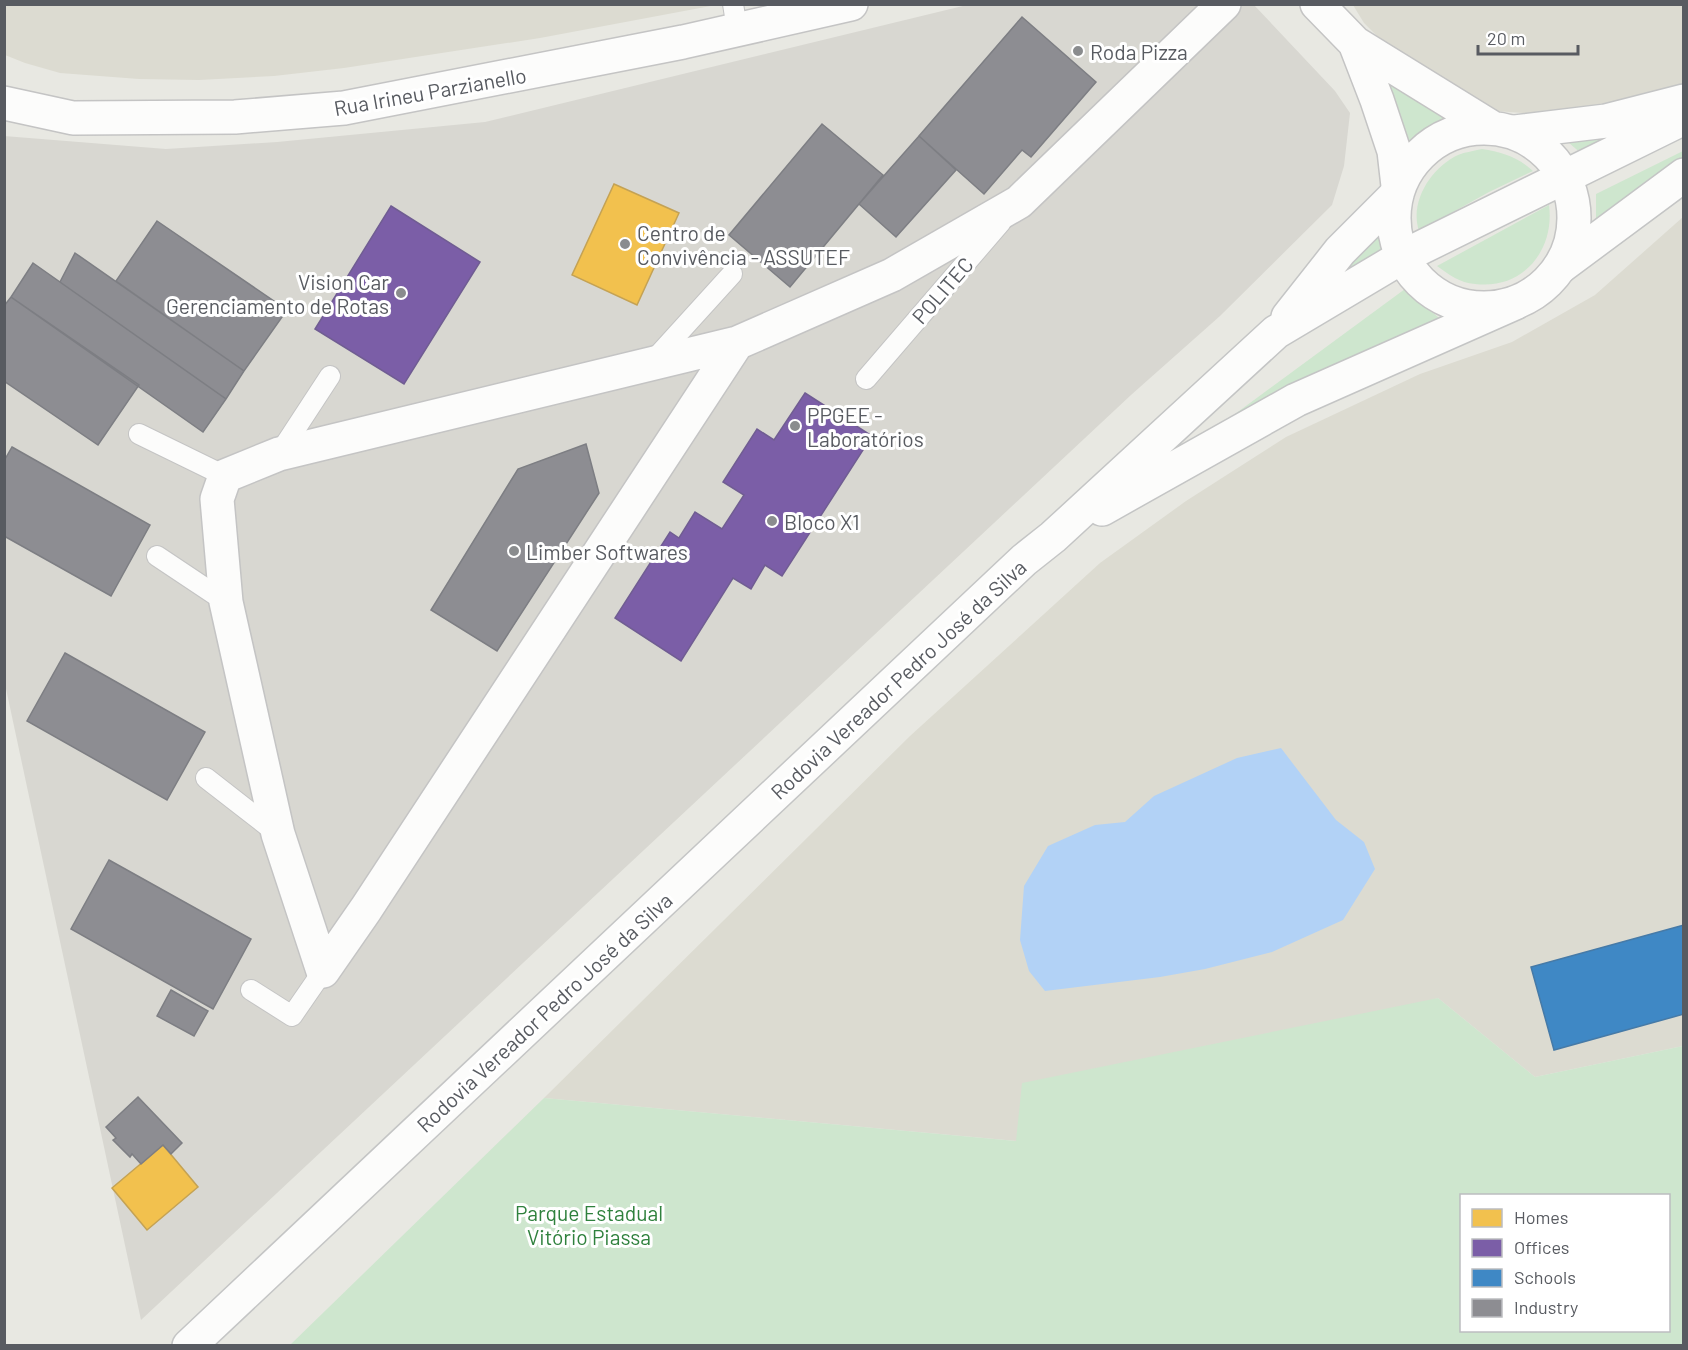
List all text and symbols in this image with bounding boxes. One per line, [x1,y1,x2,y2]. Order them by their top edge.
scale bar [1478,18,1578,56]
text: 20 m [1487,27,1525,49]
place label: Roda Pizza [1090,39,1188,64]
marker: Roda Pizza [1071,44,1085,58]
street label: Rua Irineu Parzianello [332,62,528,120]
place label: Centro de Convivência - ASSUTEF [637,220,850,269]
marker: Centro de Convivência - ASSUTEF [618,237,632,251]
street label: POLITEC [906,252,978,328]
place label: Vision Car Gerenciamento de Rotas [166,269,389,318]
marker: Vision Car Gerenciamento de Rotas [394,286,408,300]
place label: PPGEE - Laboratórios [807,402,924,451]
marker: PPGEE - Laboratórios [788,419,802,433]
place label: Bloco X1 [784,509,860,534]
marker: Bloco X1 [765,514,779,528]
place label: Limber Softwares [526,539,688,564]
marker: Limber Softwares [507,544,521,558]
street label: Rodovia Vereador Pedro José da Silva [765,554,1031,804]
street label: Rodovia Vereador Pedro José da Silva [411,887,677,1137]
legend [1460,1194,1670,1332]
park label: Parque Estadual Vitório Piassa [515,1200,663,1249]
text: Homes [1514,1206,1568,1228]
text: Offices [1514,1236,1570,1258]
text: Schools [1514,1266,1576,1288]
text: Industry [1514,1296,1578,1318]

